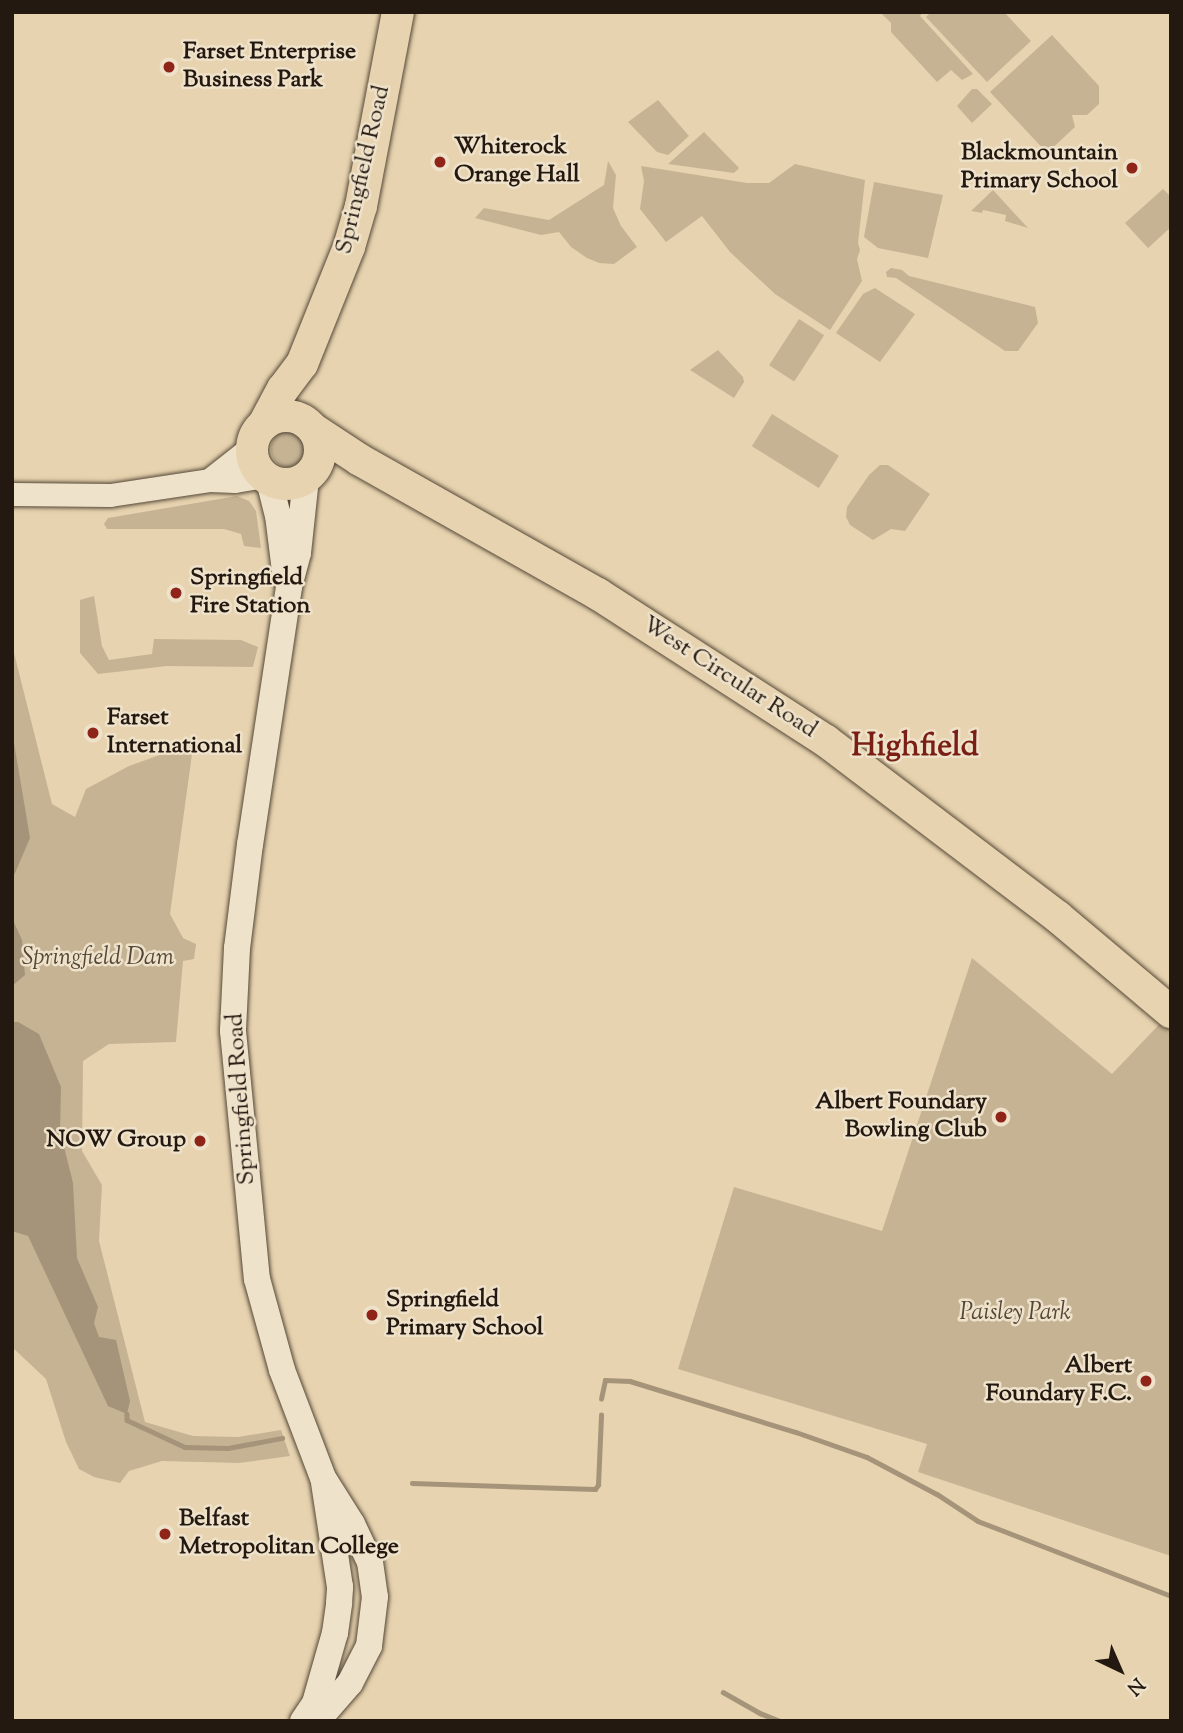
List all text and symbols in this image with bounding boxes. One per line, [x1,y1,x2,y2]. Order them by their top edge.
place label: Farset Enterprise Business Park [183,39,356,95]
marker: Farset Enterprise Business Park [161,59,177,75]
street label: Springfield Road [331,83,397,257]
place label: Whiterock Orange Hall [454,134,580,190]
place label: Blackmountain Primary School [961,140,1118,196]
marker: Whiterock Orange Hall [432,154,448,170]
marker: Blackmountain Primary School [1124,160,1140,176]
place label: Springfield Fire Station [190,565,310,621]
marker: Springfield Fire Station [168,585,184,601]
street label: West Circular Road [636,611,822,745]
place label: Farset International [107,705,242,761]
marker: Farset International [85,725,101,741]
district label: Highfield [851,728,979,766]
park label: Springfield Dam [22,945,174,973]
street label: Springfield Road [222,1012,262,1186]
place label: Albert Foundary Bowling Club [815,1089,987,1145]
marker: Albert Foundary Bowling Club [993,1109,1009,1125]
place label: NOW Group [46,1127,186,1155]
marker: NOW Group [192,1133,208,1149]
place label: Springfield Primary School [386,1287,543,1343]
park label: Paisley Park [959,1300,1071,1328]
marker: Springfield Primary School [364,1307,380,1323]
place label: Albert Foundary F.C. [986,1353,1132,1409]
marker: Albert Foundary F.C. [1138,1373,1154,1389]
place label: Belfast Metropolitan College [179,1506,399,1562]
marker: Belfast Metropolitan College [157,1526,173,1542]
north arrow [1085,1635,1155,1705]
text: N [1120,1670,1150,1700]

